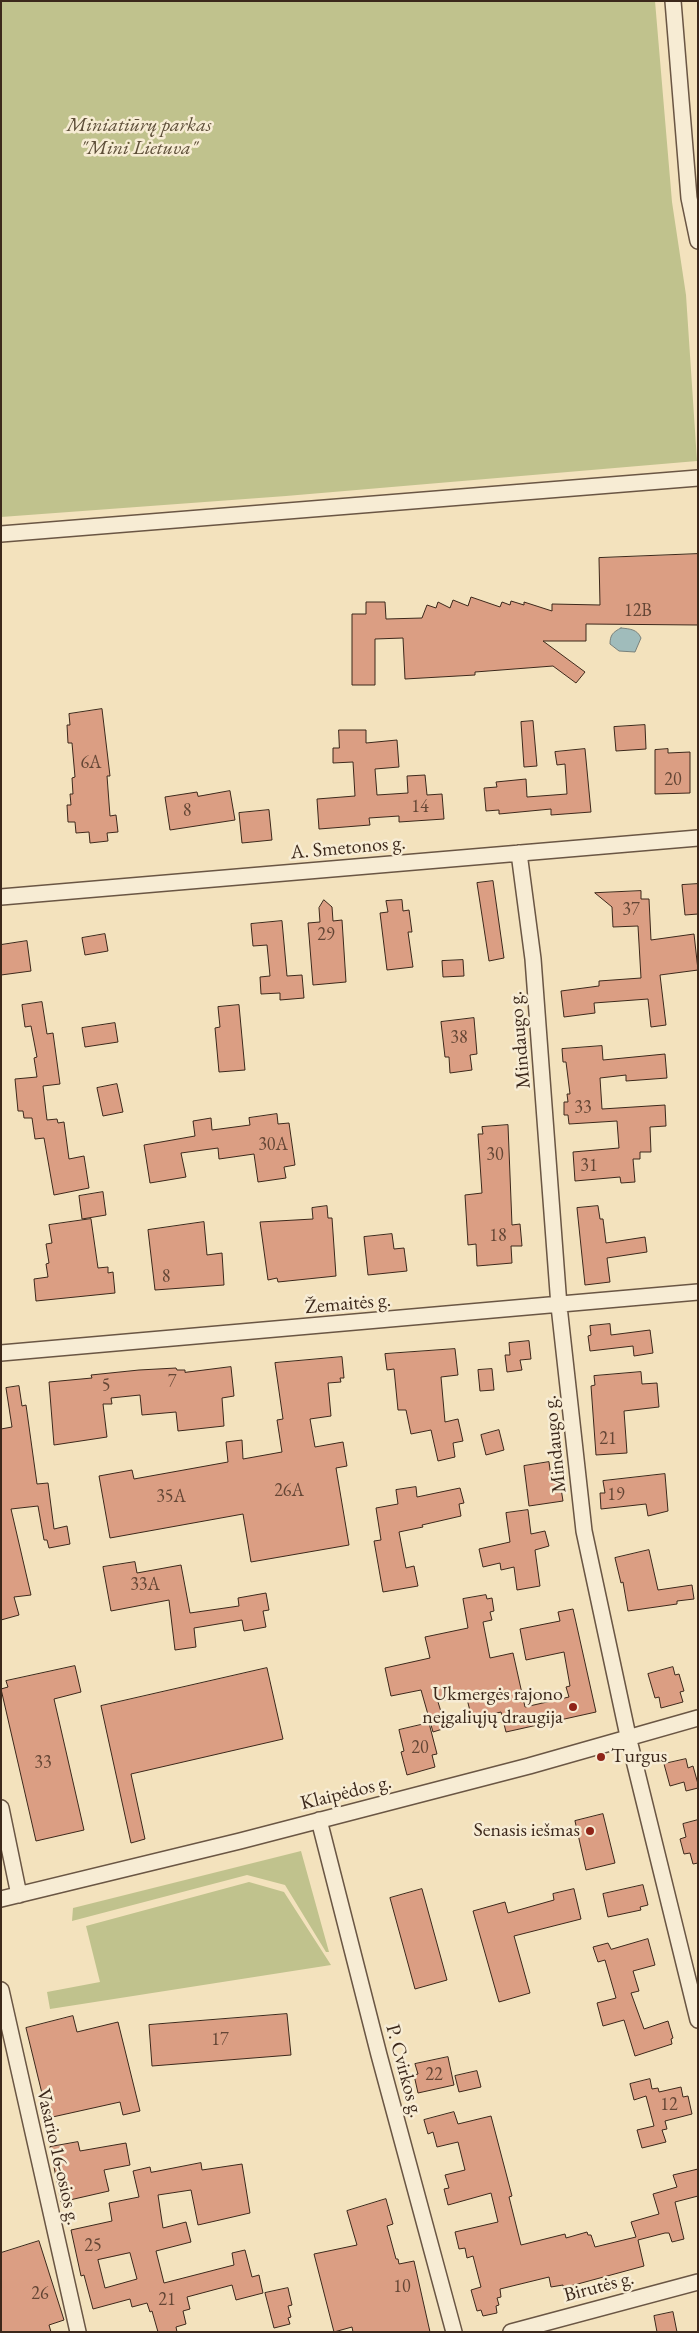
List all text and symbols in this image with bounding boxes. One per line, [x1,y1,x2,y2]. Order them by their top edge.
park label: Miniatiūrų parkas "Mini Lietuva" [67,114,211,161]
house number: 12B [624,600,652,622]
house number: 6A [80,752,102,774]
house number: 20 [664,769,682,791]
house number: 14 [411,796,429,818]
house number: 8 [183,800,191,822]
street label: A. Smetonos g. [289,831,407,865]
house number: 37 [622,899,640,921]
house number: 29 [317,924,335,946]
street label: Mindaugo g. [504,990,536,1090]
house number: 38 [450,1027,468,1049]
house number: 33 [574,1097,592,1119]
house number: 30A [258,1134,288,1156]
house number: 30 [486,1144,504,1166]
house number: 31 [580,1155,598,1177]
house number: 18 [489,1225,507,1247]
house number: 8 [162,1266,170,1288]
street label: Žemaitės g. [304,1288,392,1320]
house number: 7 [168,1371,176,1393]
house number: 5 [102,1375,110,1397]
street label: Mindaugo g. [538,1394,572,1494]
house number: 21 [599,1428,617,1450]
house number: 26A [274,1480,304,1502]
house number: 19 [607,1484,625,1506]
house number: 35A [156,1486,186,1508]
house number: 33A [130,1574,160,1596]
place label: Ukmergės rajono neįgaliųjų draugija [422,1683,563,1730]
marker: Ukmergės rajono neįgaliųjų draugija [567,1701,579,1713]
house number: 20 [411,1737,429,1759]
place label: Turgus [611,1745,667,1769]
marker: Turgus [595,1751,607,1763]
house number: 33 [34,1752,52,1774]
street label: Klaipėdos g. [298,1770,394,1816]
place label: Senasis iešmas [473,1819,580,1843]
marker: Senasis iešmas [584,1825,596,1837]
street label: P. Cvirkos g. [380,2022,428,2120]
house number: 17 [211,2029,229,2051]
house number: 22 [425,2064,443,2086]
street label: Vasario 16-osios g. [31,2087,85,2227]
house number: 12 [660,2094,678,2116]
house number: 25 [84,2235,102,2257]
street label: Birutės g. [561,2266,637,2308]
house number: 10 [393,2276,411,2298]
house number: 26 [31,2283,49,2305]
house number: 21 [158,2289,176,2311]

